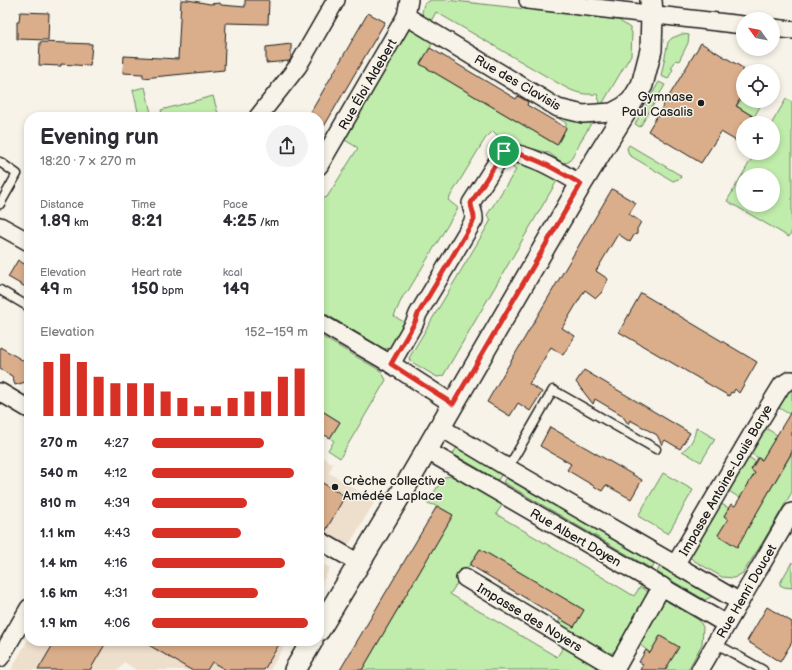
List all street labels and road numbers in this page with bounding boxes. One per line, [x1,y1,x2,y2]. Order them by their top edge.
street label: Rue Éloi Aldebert [335,36,400,133]
street label: Rue des Clavisis [471,52,564,114]
street label: Impasse Antoine-Louis Barye [676,402,776,559]
street label: Rue Albert Doyen [527,505,624,570]
street label: Rue Henri Doucet [713,542,780,641]
street label: Impasse des Noyers [474,580,585,656]

